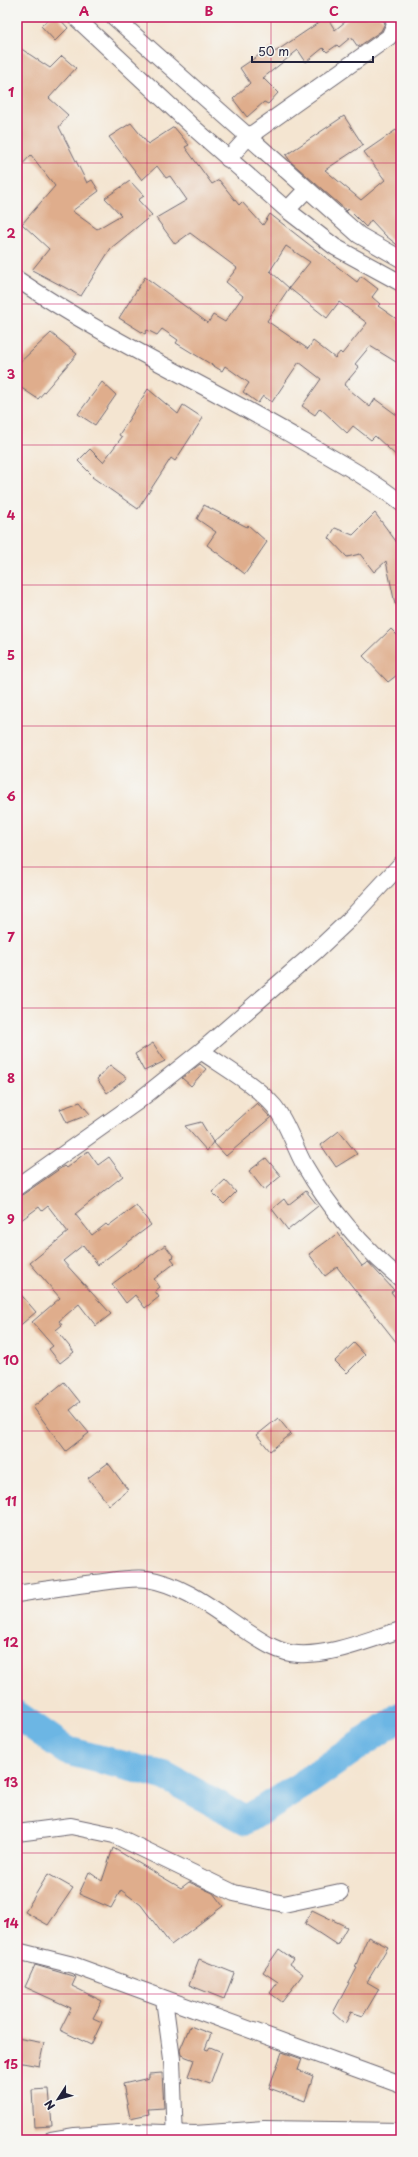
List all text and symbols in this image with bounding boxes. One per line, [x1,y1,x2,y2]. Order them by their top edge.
text: A [79,1,89,20]
text: B [205,1,214,20]
text: C [329,1,339,20]
scale bar [252,38,373,64]
text: 50 m [258,42,289,60]
text: 1 [8,82,14,101]
text: 2 [6,223,16,242]
text: 3 [7,364,16,383]
text: 4 [7,505,16,524]
text: 5 [7,645,15,664]
text: 6 [6,786,16,805]
text: 7 [7,927,15,946]
text: 8 [7,1068,15,1087]
text: 9 [7,1209,15,1228]
text: 10 [3,1350,19,1369]
text: 11 [5,1491,17,1510]
text: 12 [3,1632,19,1651]
text: 13 [4,1772,19,1791]
text: 14 [3,1913,19,1932]
text: 15 [4,2054,18,2073]
north arrow [38,2079,78,2119]
text: N [40,2096,59,2114]

